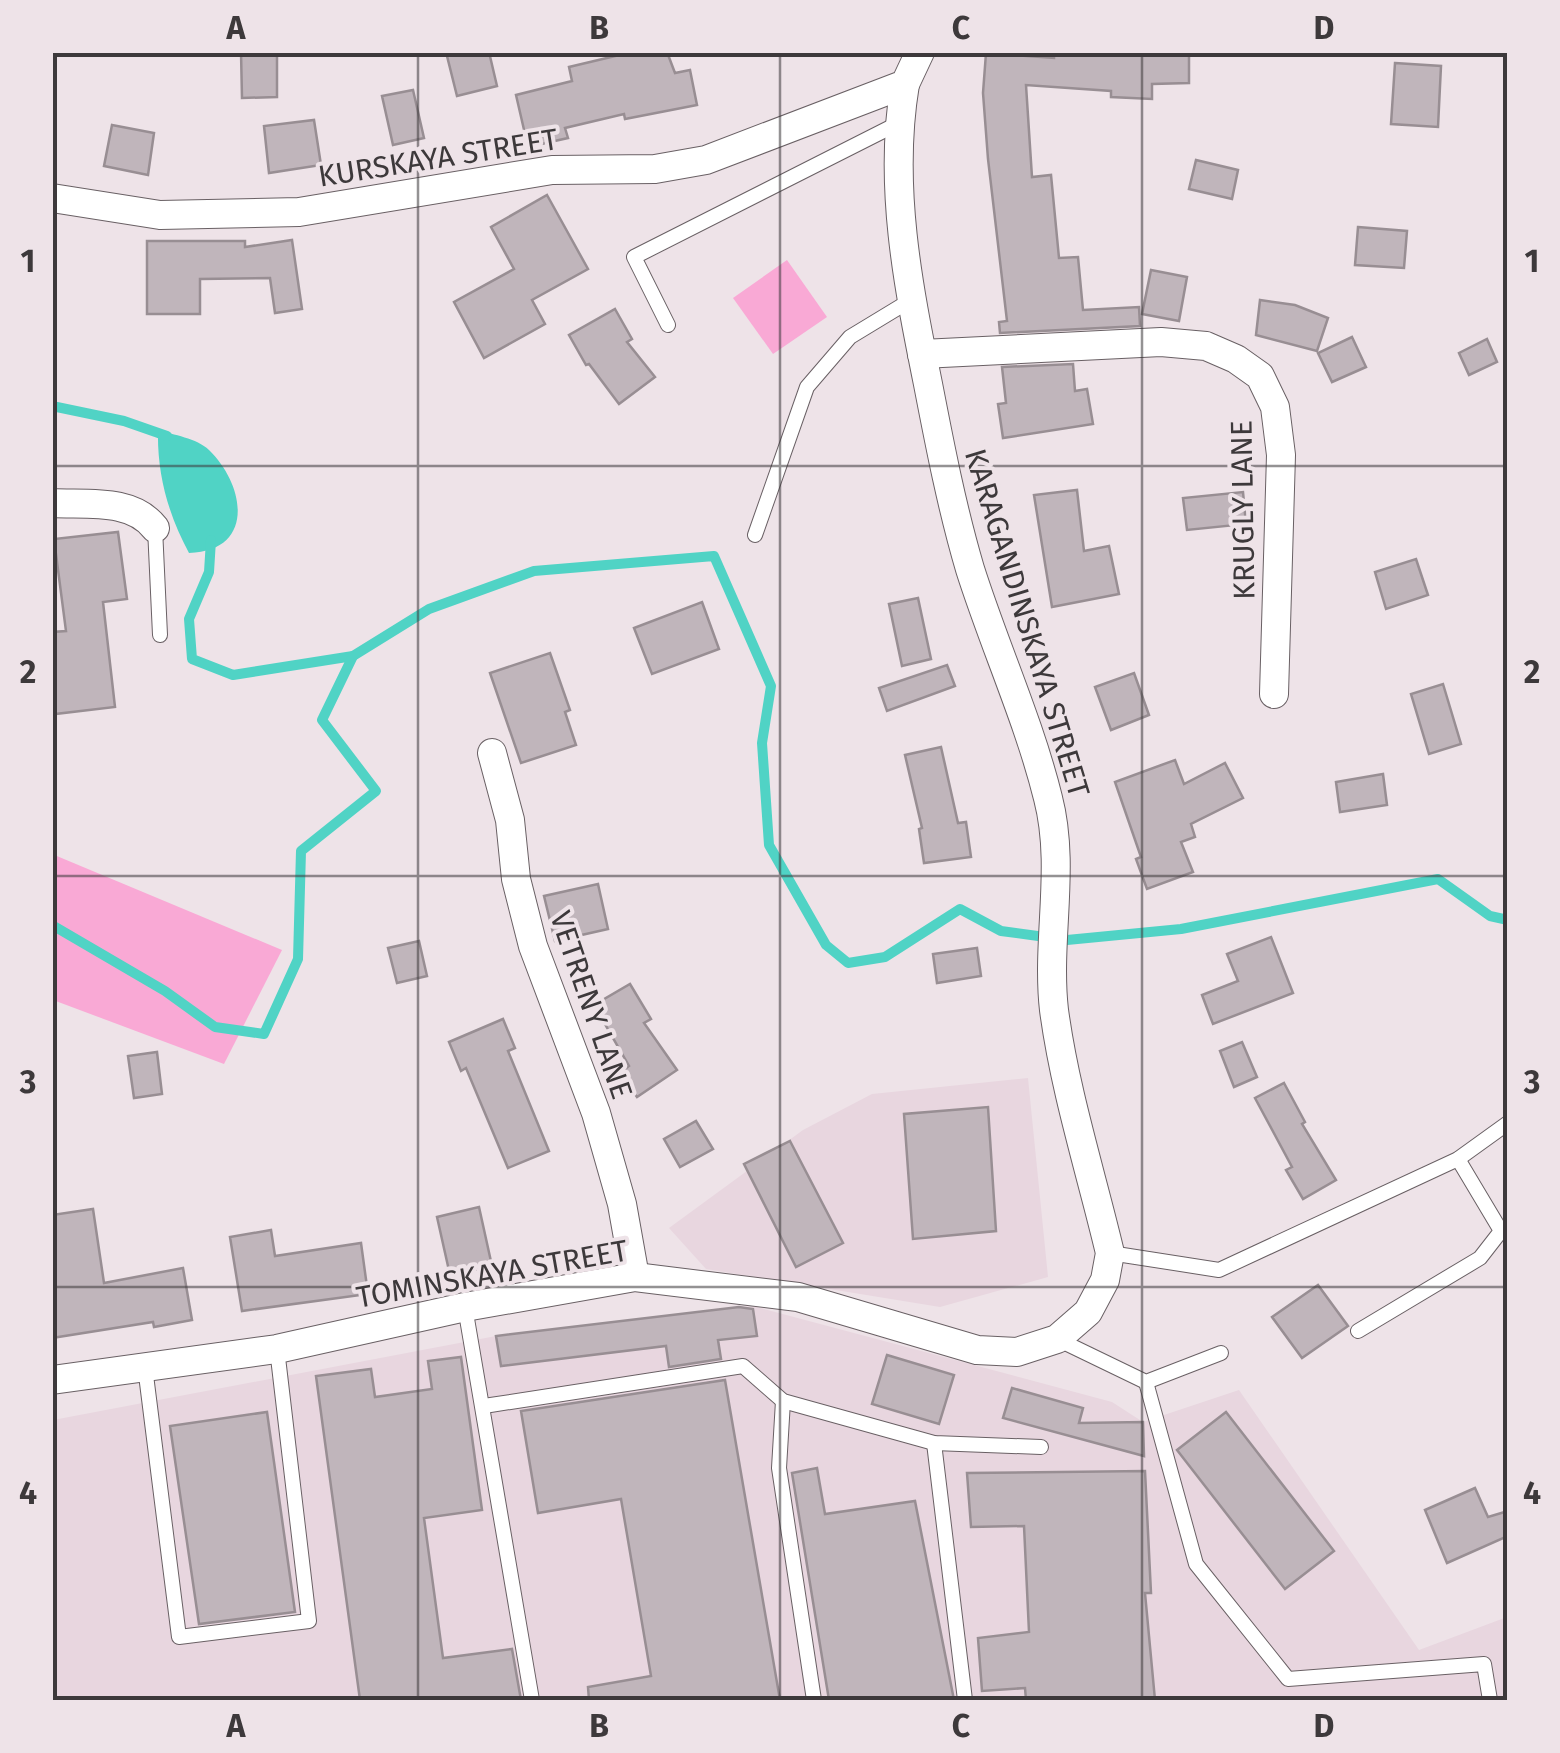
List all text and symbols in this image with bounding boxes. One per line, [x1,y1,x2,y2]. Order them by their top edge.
text: A [226,9,247,47]
text: B [589,9,609,47]
text: C [952,9,971,47]
text: D [1314,9,1334,47]
street label: KURSKAYA STREET [316,121,561,195]
text: 1 [21,242,35,280]
text: 1 [1525,242,1539,280]
street label: KRUGLY LANE [1223,420,1263,600]
street label: KARAGANDINSKAYA STREET [957,445,1097,802]
text: 2 [20,653,36,691]
text: 2 [1524,653,1540,691]
street label: VETRENY LANE [542,906,640,1104]
text: 3 [19,1063,36,1101]
text: 3 [1523,1063,1540,1101]
street label: TOMINSKAYA STREET [354,1232,631,1316]
text: 4 [19,1474,37,1512]
text: 4 [1523,1474,1541,1512]
text: A [226,1707,247,1745]
text: B [589,1707,609,1745]
text: C [952,1707,971,1745]
text: D [1314,1707,1334,1745]

